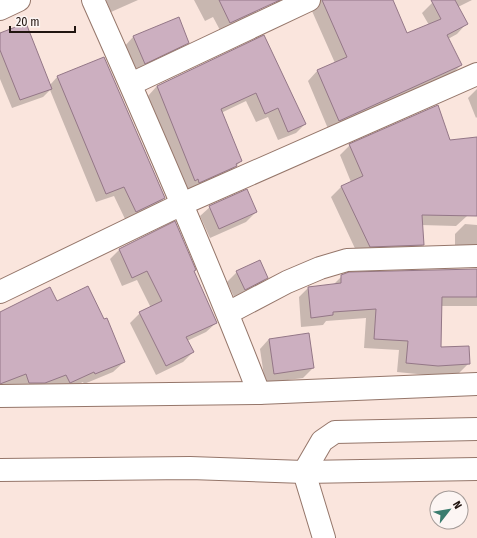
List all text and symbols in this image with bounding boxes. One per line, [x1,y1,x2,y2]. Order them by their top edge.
scale bar [10,8,75,34]
text: 20 m [16,15,40,29]
north arrow [429,490,469,530]
text: N [450,499,464,511]

